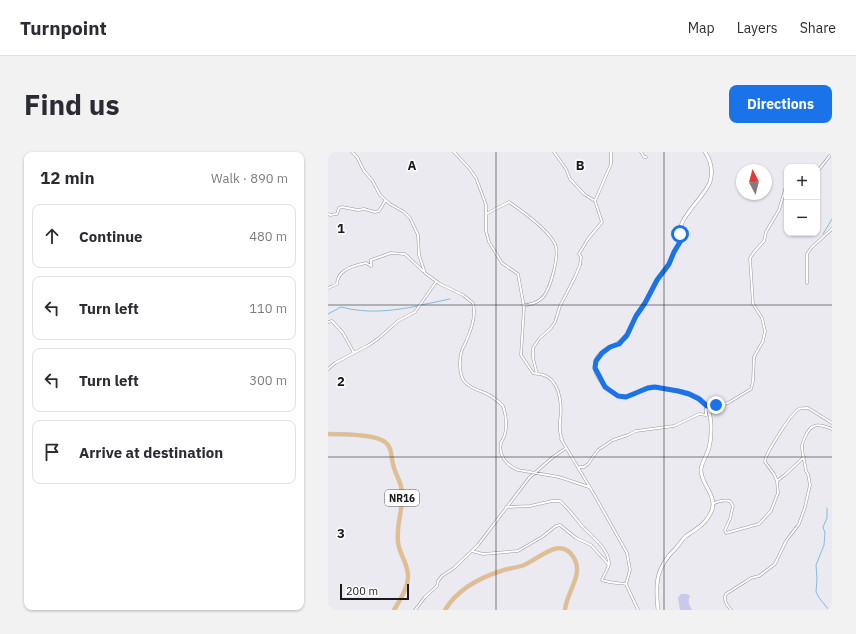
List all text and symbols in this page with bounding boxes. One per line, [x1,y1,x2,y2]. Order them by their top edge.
text: Turnpoint [20,16,107,40]
text: Map [688,19,715,37]
text: Layers [737,19,778,37]
text: Share [800,19,836,37]
button: Directions [729,85,832,123]
text: Find us [24,86,120,123]
text: A [408,157,417,174]
text: B [576,157,585,174]
north arrow [736,164,772,200]
map controls [784,164,820,236]
button: + [784,164,820,200]
text: 12 min [40,167,95,189]
text: Walk · 890 m [211,170,288,187]
button: − [784,200,820,236]
text: 1 [337,220,345,237]
icon: ahead [41,225,63,247]
route start [671,225,689,243]
text: Continue [79,227,143,246]
text: 480 m [249,228,287,245]
icon: left [41,297,63,319]
text: Turn left [79,299,139,318]
text: 110 m [249,300,287,317]
icon: left [41,369,63,391]
text: Turn left [79,371,139,390]
text: 300 m [249,372,287,389]
text: 2 [337,373,345,390]
route end [707,396,725,414]
icon: arrive [41,441,63,463]
text: Arrive at destination [79,443,223,462]
road number: NR16 [385,490,419,506]
text: 3 [337,525,345,542]
scale bar [340,582,409,601]
text: 200 m [346,584,378,598]

